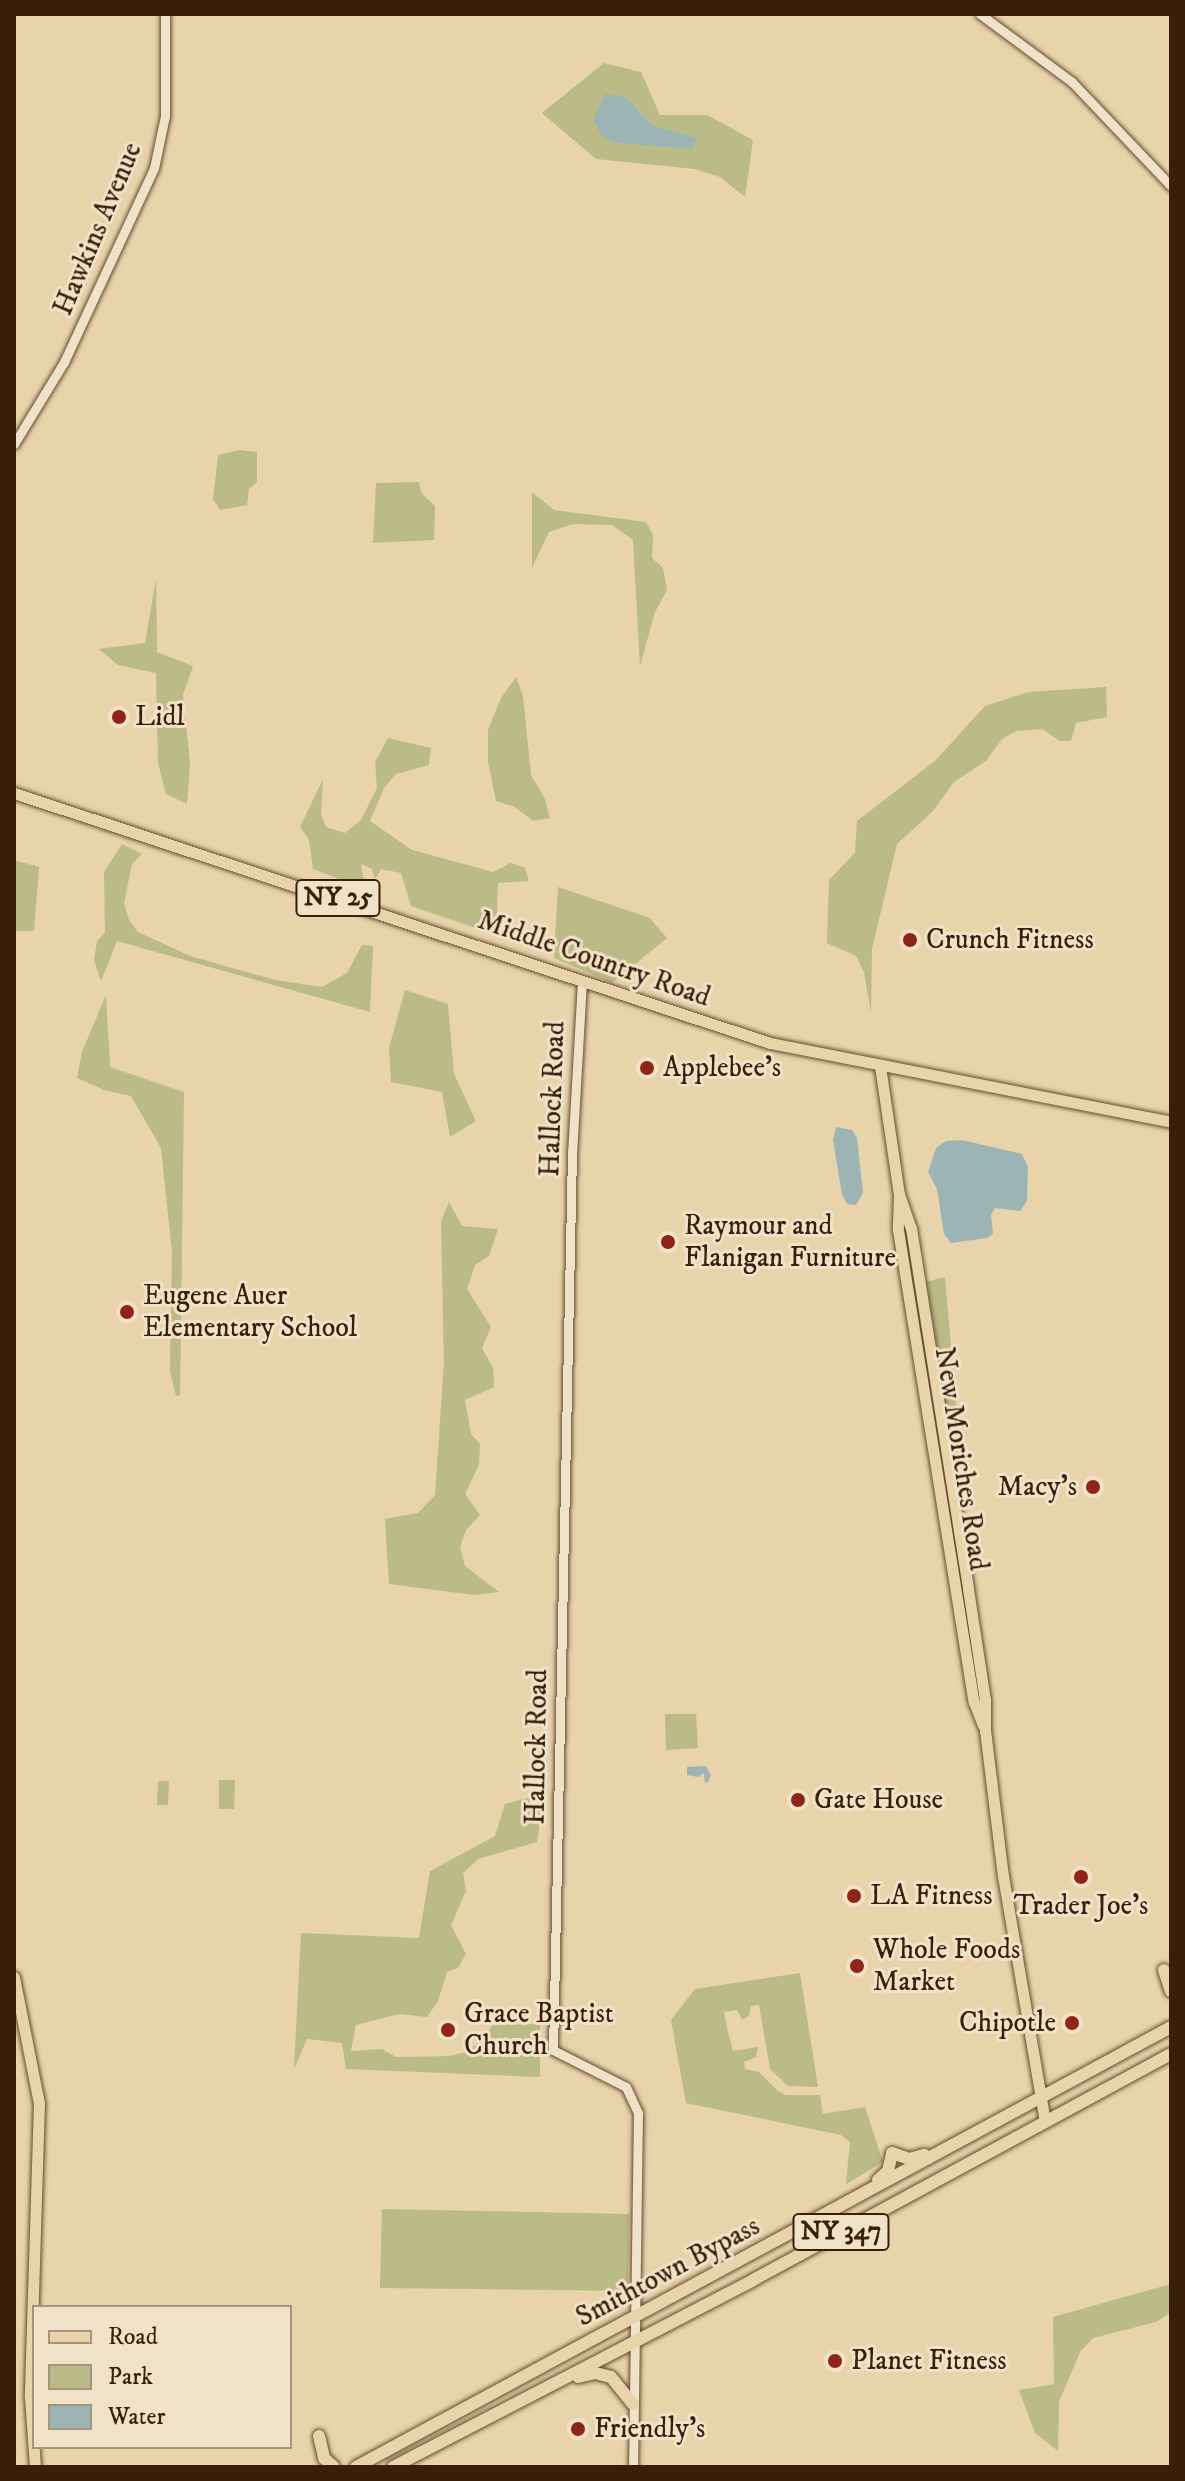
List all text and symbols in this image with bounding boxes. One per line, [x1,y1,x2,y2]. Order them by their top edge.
street label: Hawkins Avenue [46,137,150,321]
place label: Lidl [135,700,185,734]
marker: Lidl [110,708,128,726]
road number: NY 25 [294,876,382,920]
street label: Middle Country Road [473,903,715,1015]
place label: Crunch Fitness [926,923,1094,957]
marker: Crunch Fitness [901,931,919,949]
street label: Hallock Road [533,1021,573,1177]
place label: Applebee's [663,1051,781,1085]
marker: Applebee's [638,1059,656,1077]
place label: Raymour and Flanigan Furniture [684,1209,896,1275]
marker: Raymour and Flanigan Furniture [659,1233,677,1251]
place label: Eugene Auer Elementary School [143,1279,357,1345]
marker: Eugene Auer Elementary School [118,1303,136,1321]
street label: New Moriches Road [927,1345,995,1573]
place label: Macy's [998,1470,1077,1504]
marker: Macy's [1084,1478,1102,1496]
street label: Hallock Road [519,1669,555,1825]
place label: Gate House [814,1783,943,1817]
marker: Gate House [789,1791,807,1809]
marker: Trader Joe's [1072,1868,1090,1886]
place label: LA Fitness [870,1879,993,1913]
marker: LA Fitness [845,1887,863,1905]
place label: Trader Joe's [1014,1889,1148,1923]
place label: Whole Foods Market [873,1933,1020,1999]
marker: Whole Foods Market [848,1957,866,1975]
place label: Grace Baptist Church [464,1997,614,2063]
place label: Chipotle [959,2006,1056,2040]
marker: Chipotle [1063,2014,1081,2032]
marker: Grace Baptist Church [439,2021,457,2039]
street label: Smithtown Bypass [570,2210,766,2334]
road number: NY 347 [791,2210,891,2254]
legend [32,2305,292,2449]
text: Road [108,2322,158,2352]
place label: Planet Fitness [851,2344,1007,2378]
marker: Planet Fitness [826,2352,844,2370]
text: Park [108,2362,153,2392]
text: Water [108,2402,165,2432]
place label: Friendly's [594,2412,705,2446]
marker: Friendly's [569,2420,587,2438]

